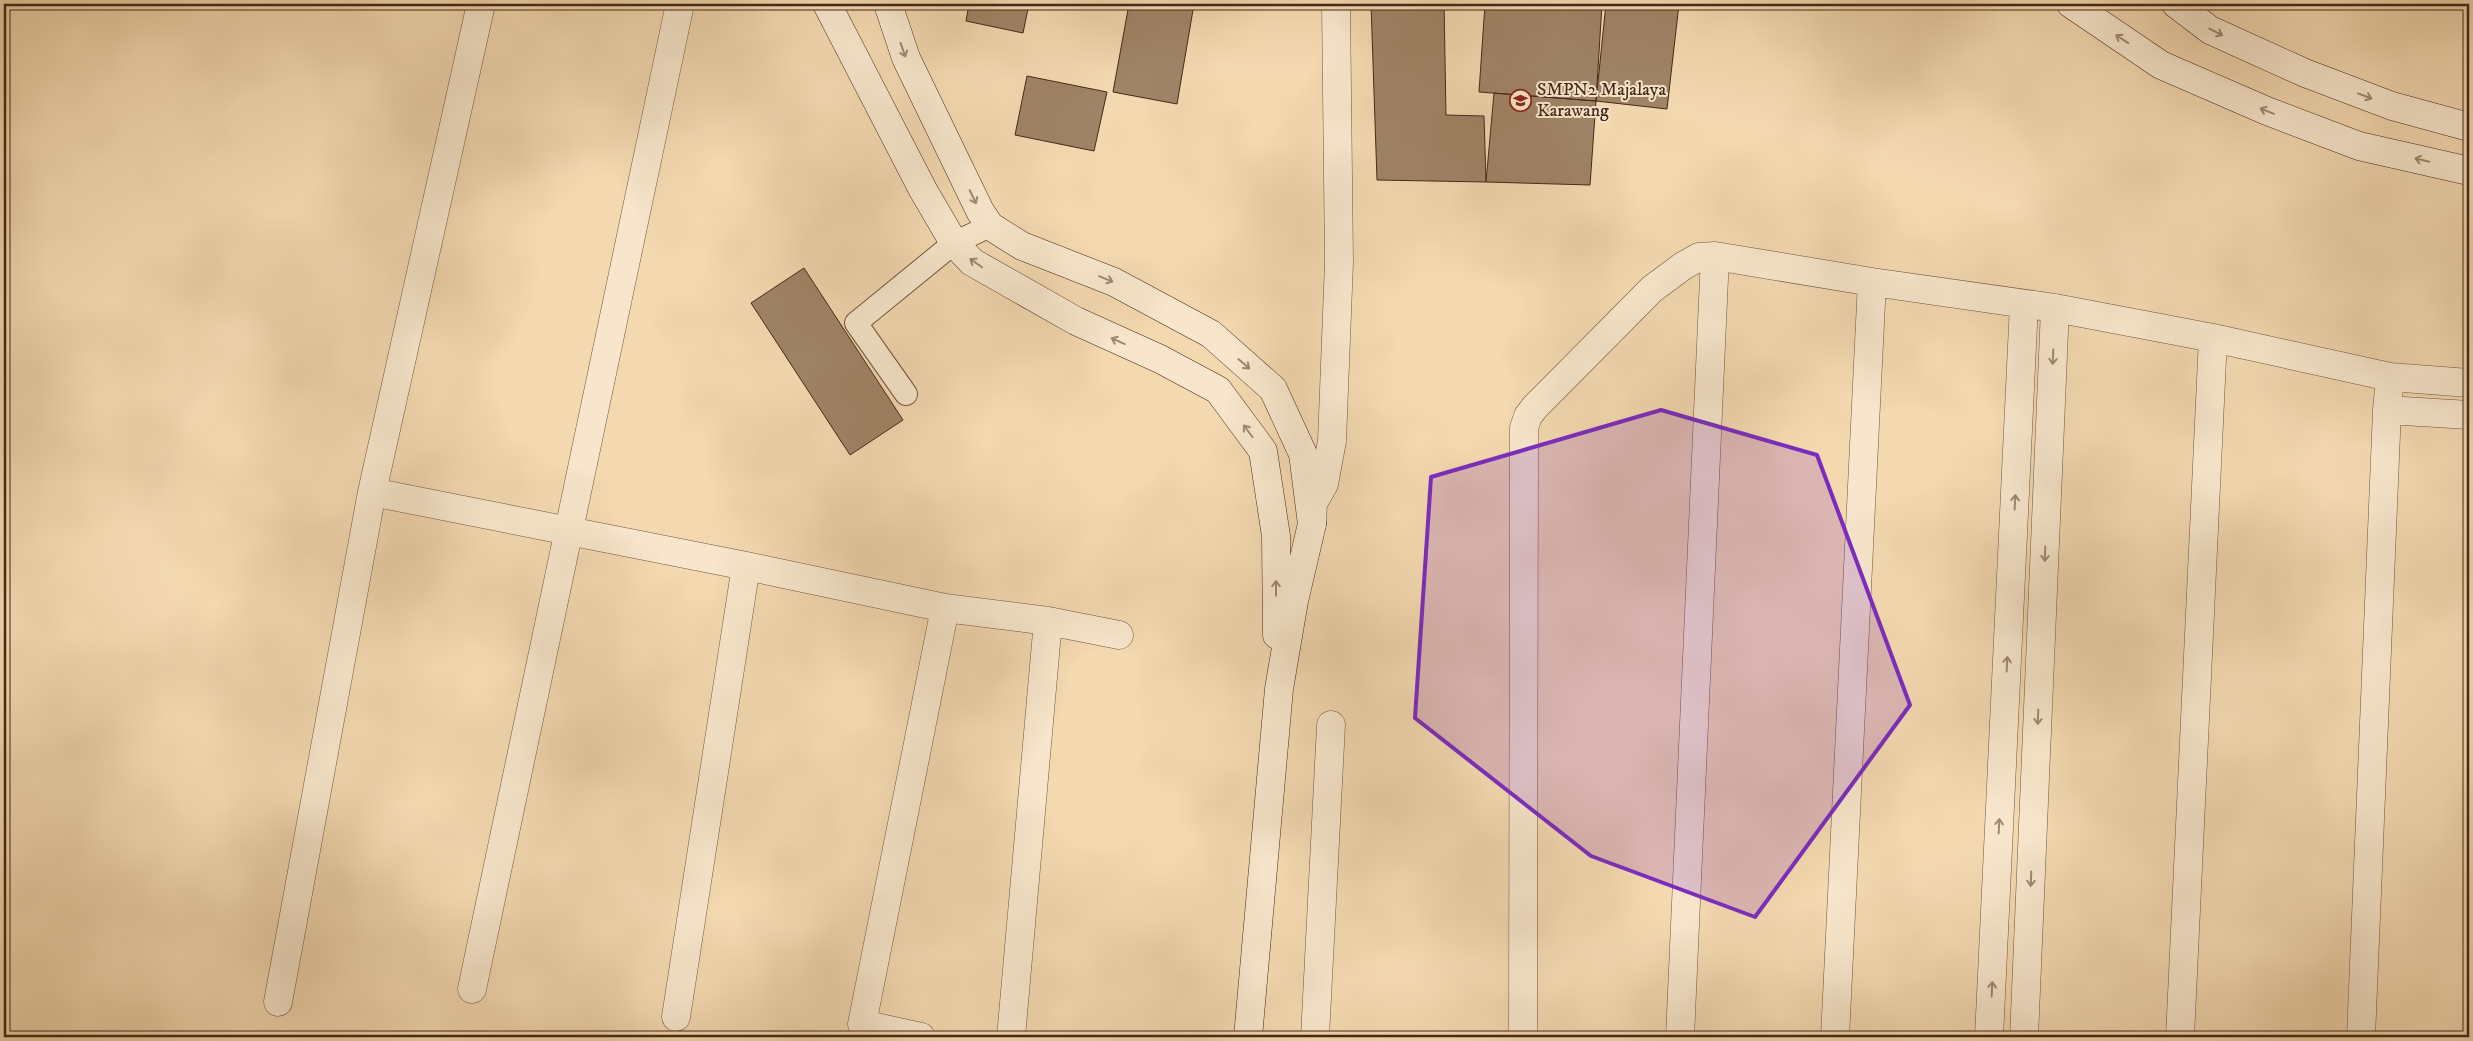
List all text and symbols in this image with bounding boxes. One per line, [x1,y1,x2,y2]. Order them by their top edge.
one-way arrow [2208,28,2223,37]
one-way arrow [2116,34,2130,44]
one-way arrow [899,42,909,58]
place label: SMPN2 Majalaya Karawang [1537,79,1666,122]
school or university icon: SMPN2 Majalaya Karawang [1509,88,1533,112]
one-way arrow [2357,92,2372,101]
one-way arrow [2260,106,2275,116]
one-way arrow [2414,155,2430,164]
one-way arrow [968,189,978,204]
one-way arrow [969,258,983,268]
one-way arrow [1098,275,1113,285]
one-way arrow [1111,335,1126,345]
one-way arrow [2048,348,2058,365]
one-way arrow [1238,358,1251,369]
one-way arrow [1243,425,1254,438]
one-way arrow [2010,494,2019,510]
one-way arrow [2040,546,2049,562]
one-way arrow [1271,580,1281,596]
one-way arrow [2002,656,2011,672]
one-way arrow [2033,708,2042,724]
one-way arrow [1995,818,2004,834]
one-way arrow [2026,871,2035,887]
one-way arrow [1987,981,1996,997]

